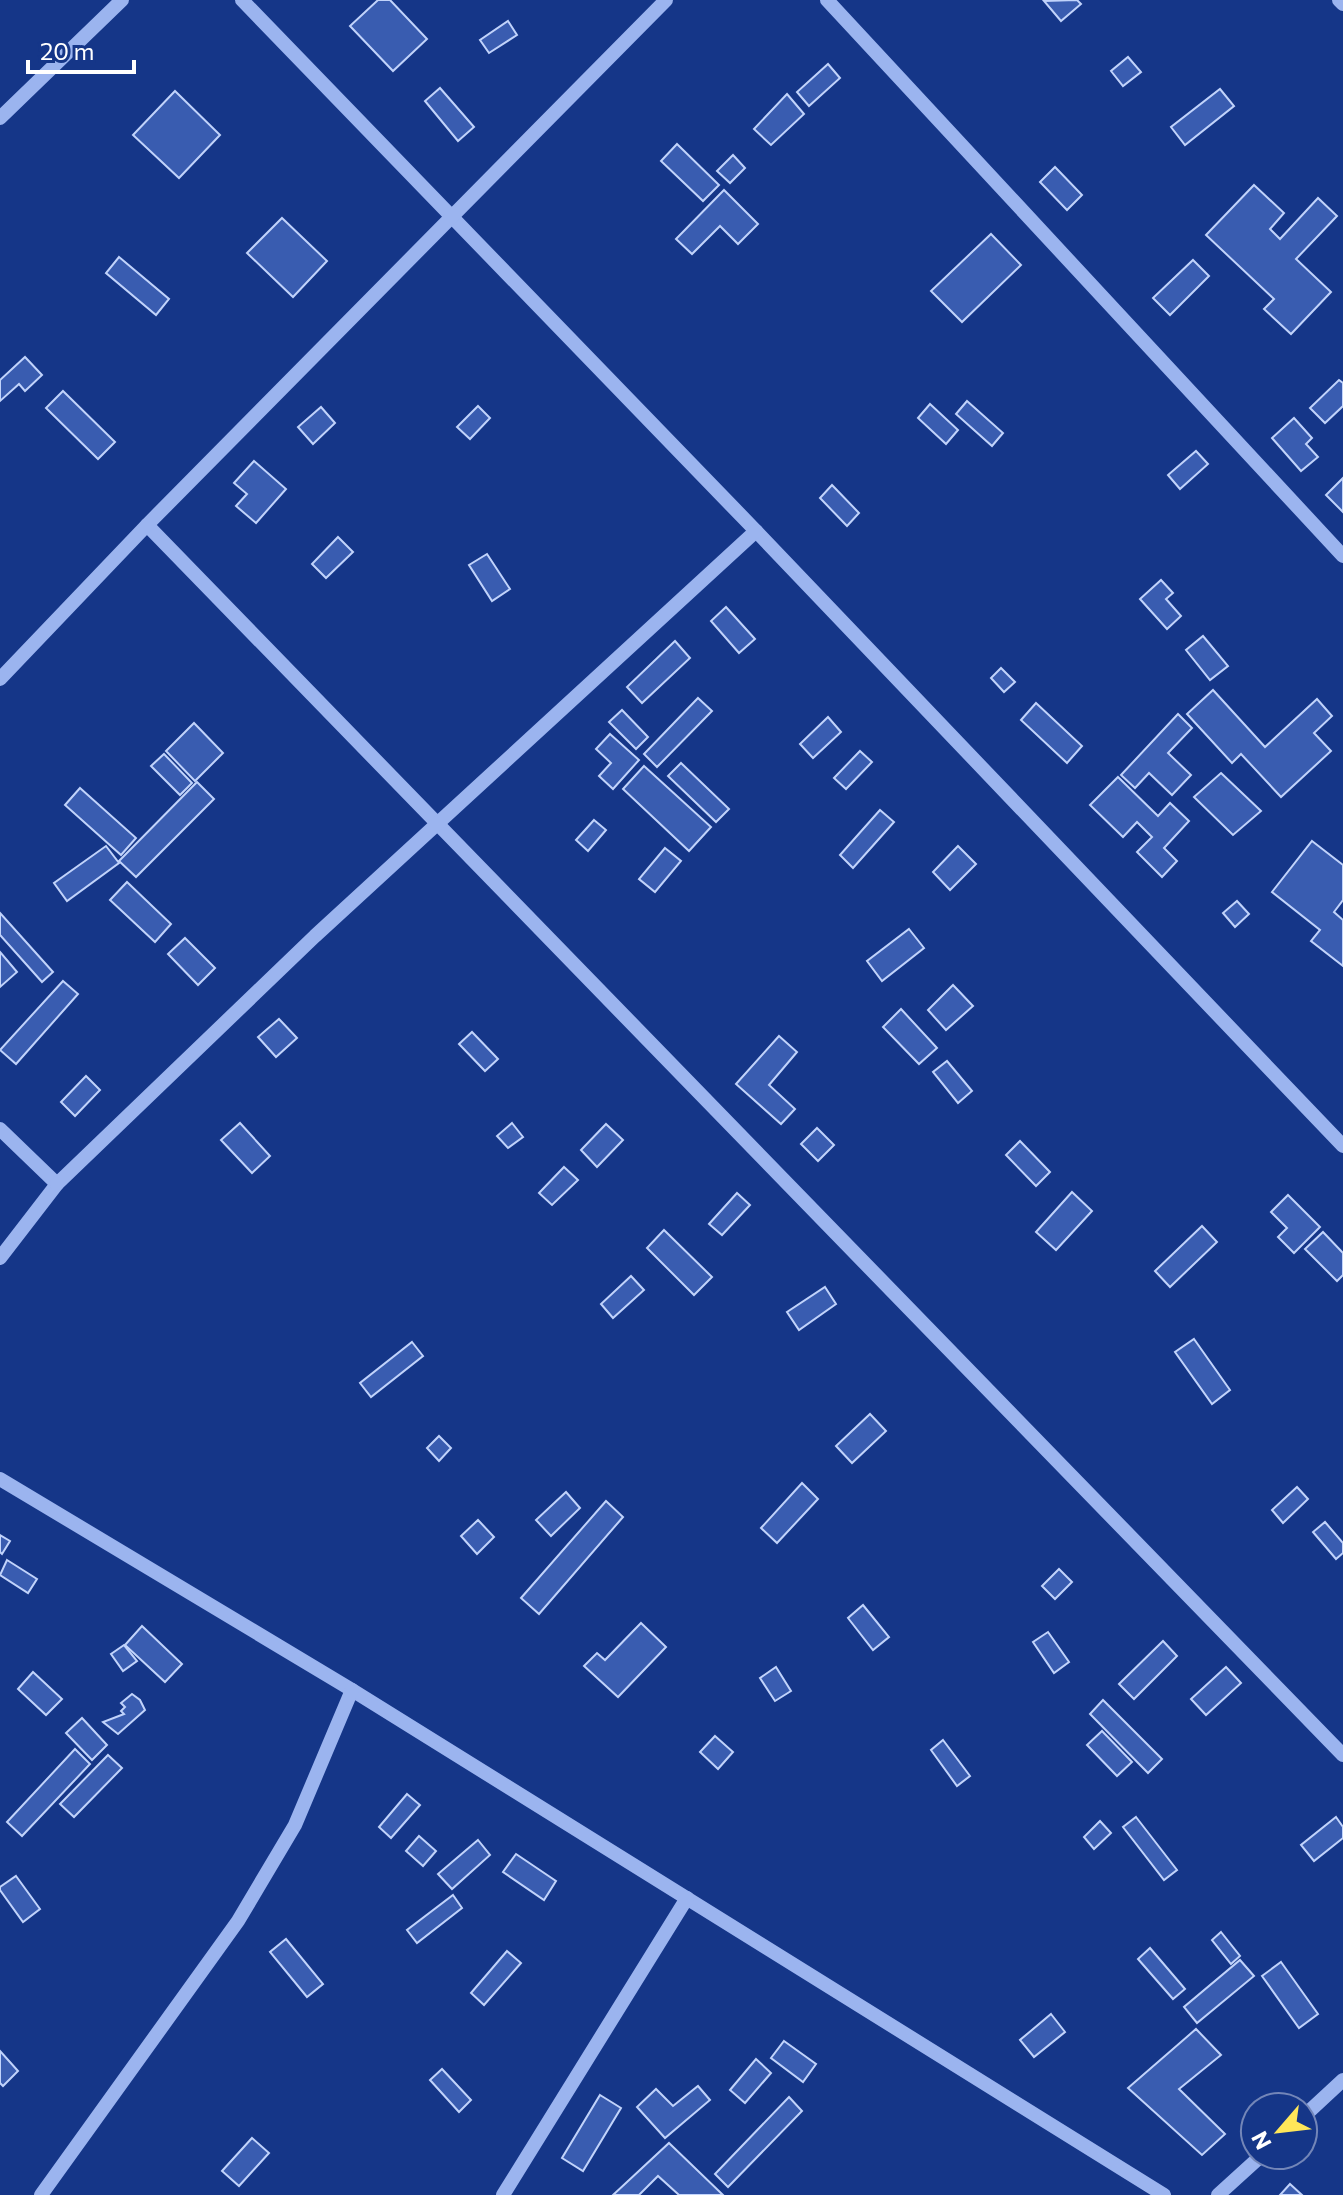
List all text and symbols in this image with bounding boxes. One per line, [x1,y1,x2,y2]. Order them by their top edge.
scale bar [28,24,134,74]
text: 20 m [40,36,94,65]
north arrow [1239,2091,1319,2171]
text: N [1245,2127,1277,2154]

